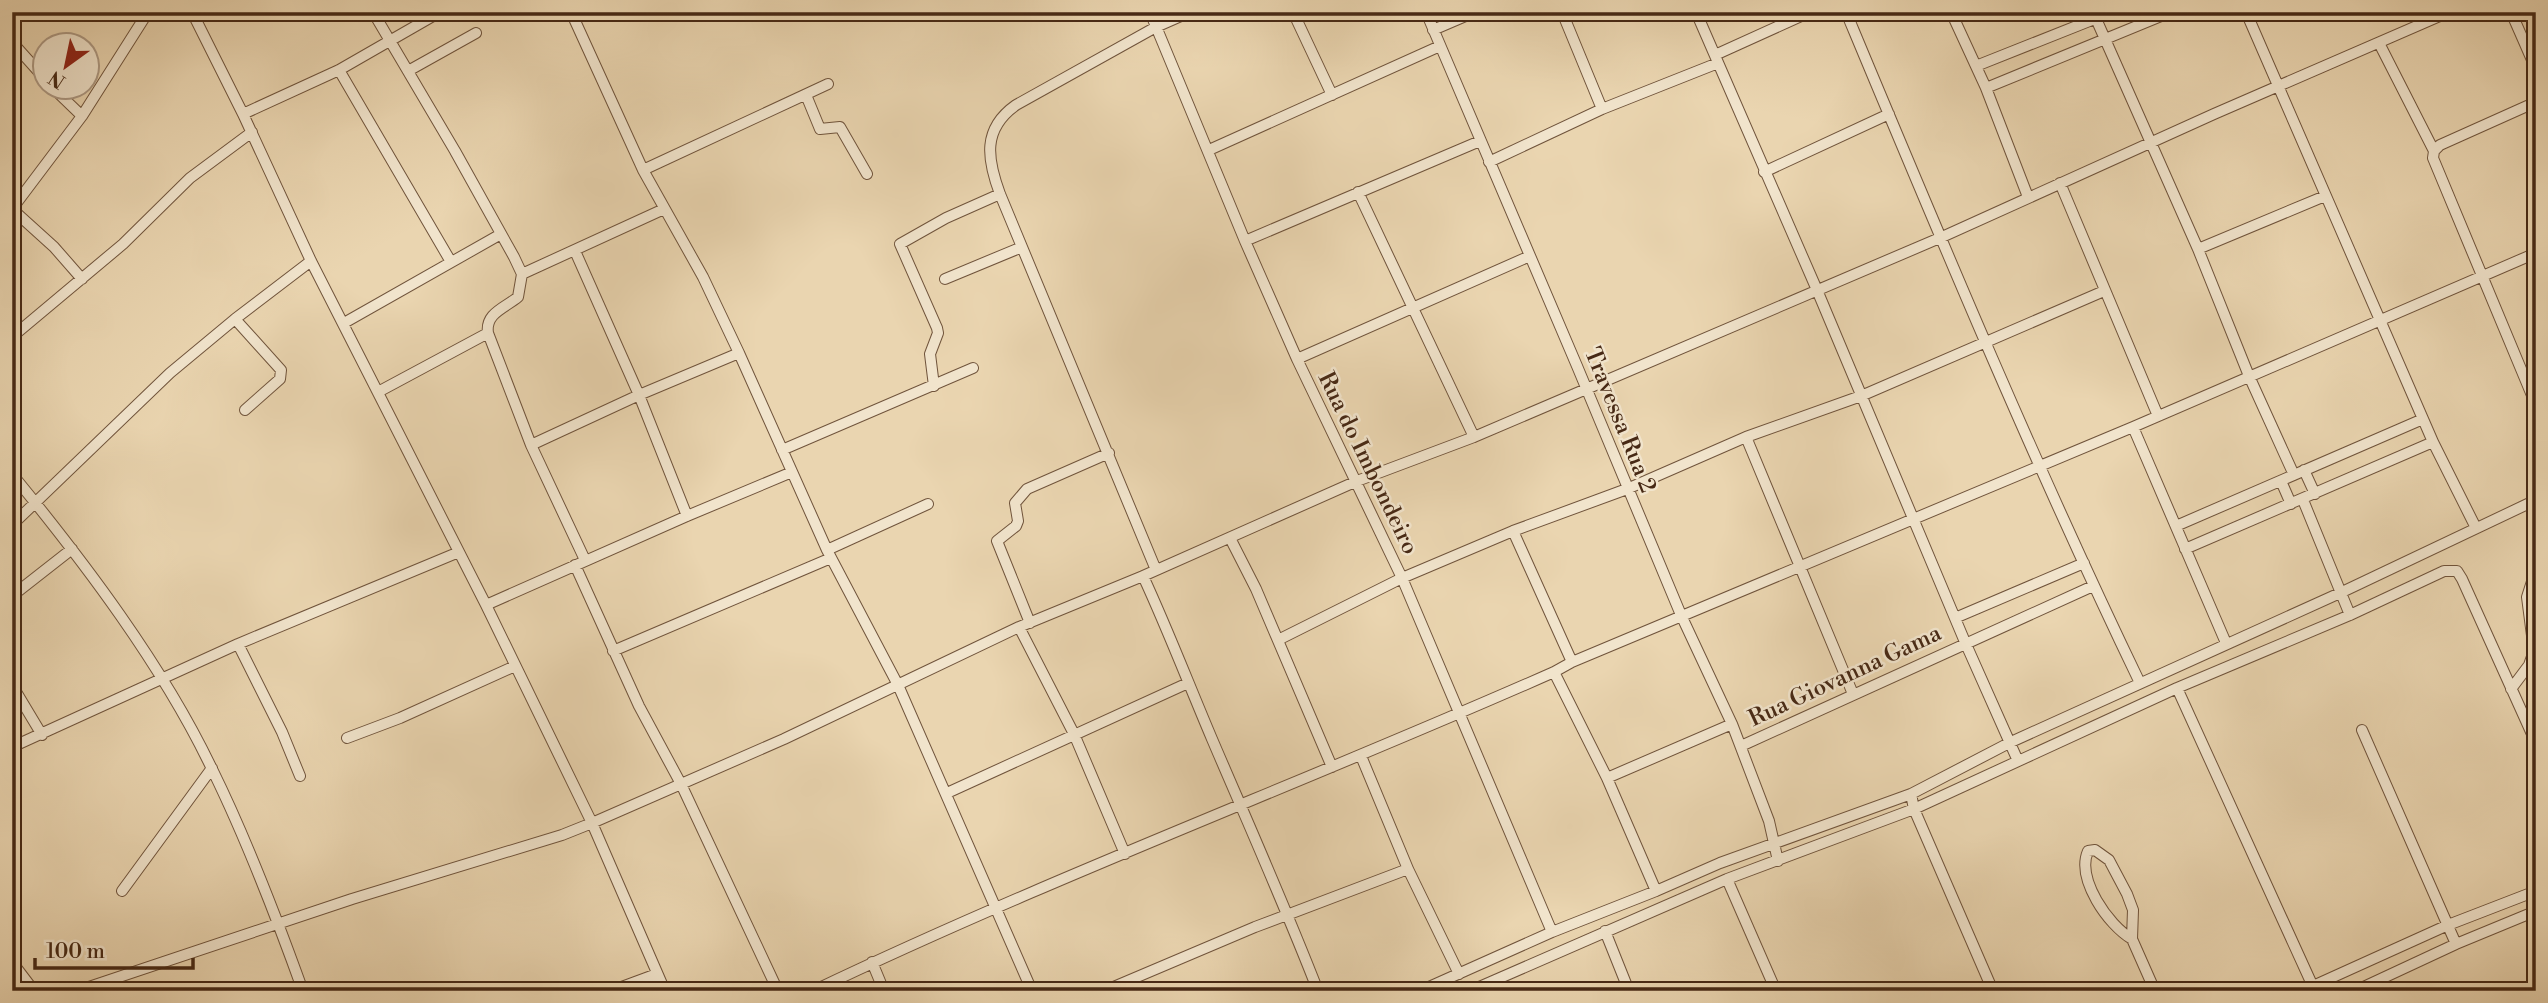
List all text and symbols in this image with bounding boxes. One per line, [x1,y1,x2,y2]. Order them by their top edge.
north arrow [32,32,102,102]
text: N [44,65,70,94]
street label: Travessa Rua 2 [1578,343,1662,497]
street label: Rua do Imbondeiro [1312,367,1424,559]
street label: Rua Giovanna Gama [1744,619,1946,733]
scale bar [35,926,192,970]
text: 100 m [46,939,105,965]

